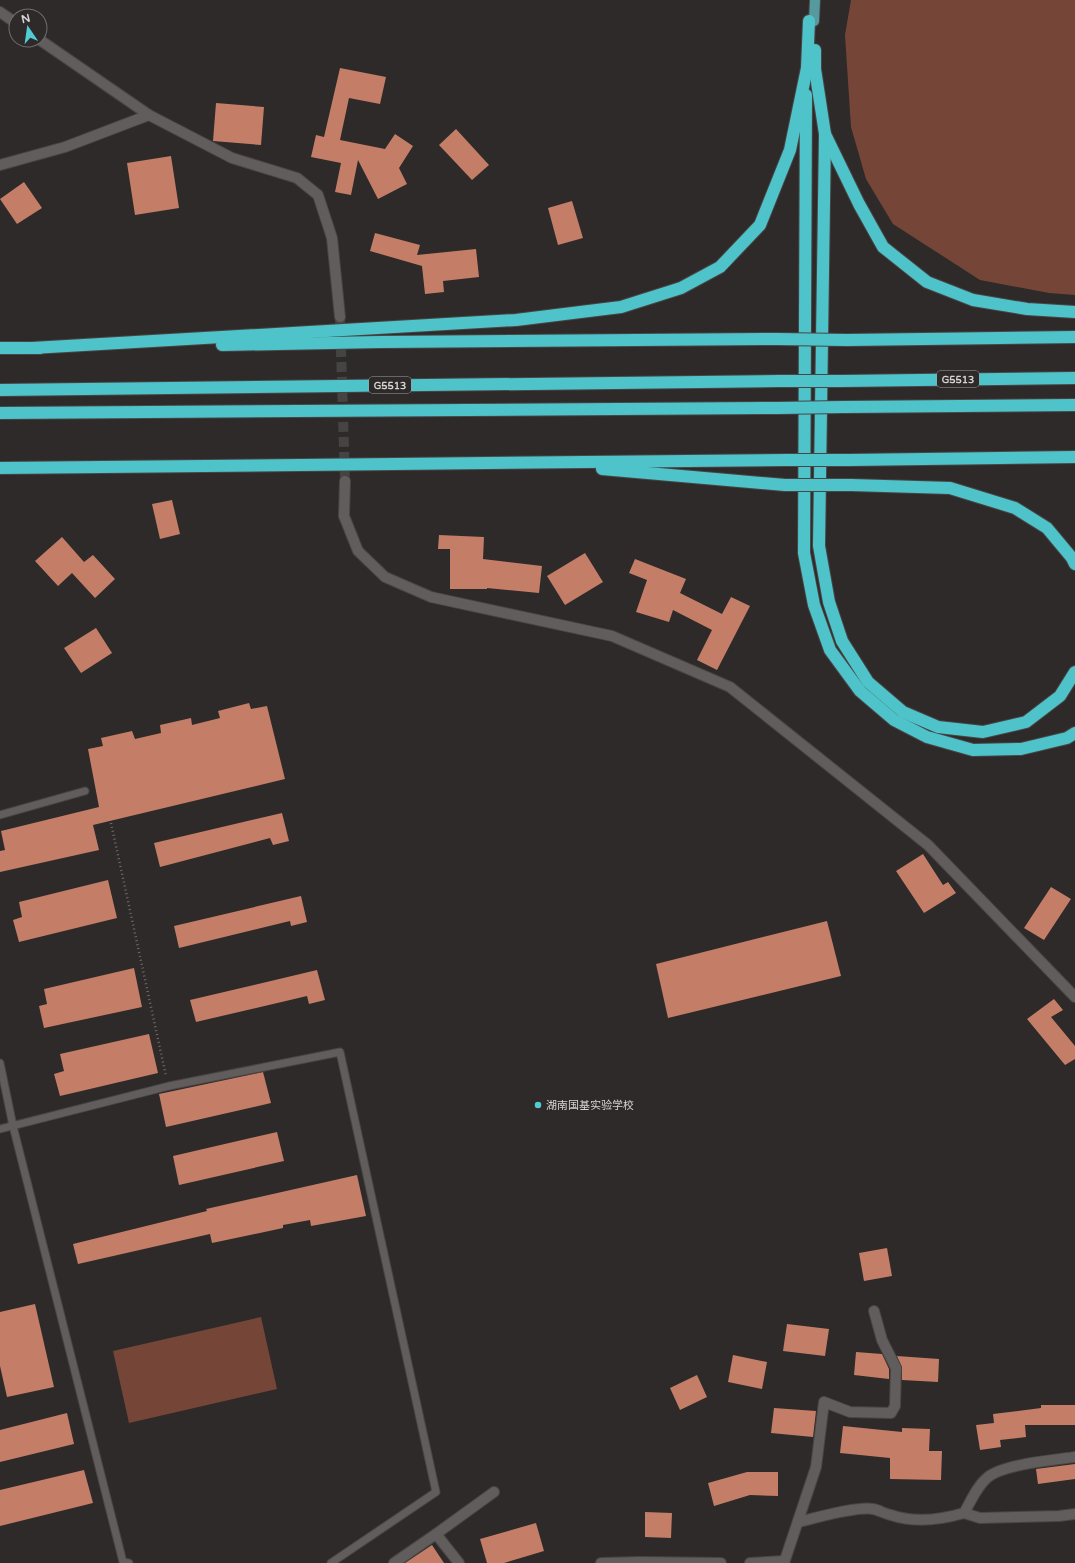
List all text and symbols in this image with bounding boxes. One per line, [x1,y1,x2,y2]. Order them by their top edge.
north arrow [8,8,48,48]
text: N [20,11,32,26]
road number: G5513 [937,371,979,387]
road number: G5513 [369,377,411,393]
place label: 湖南国基实验学校 [546,1099,634,1112]
marker: 湖南国基实验学校 [533,1100,543,1110]

